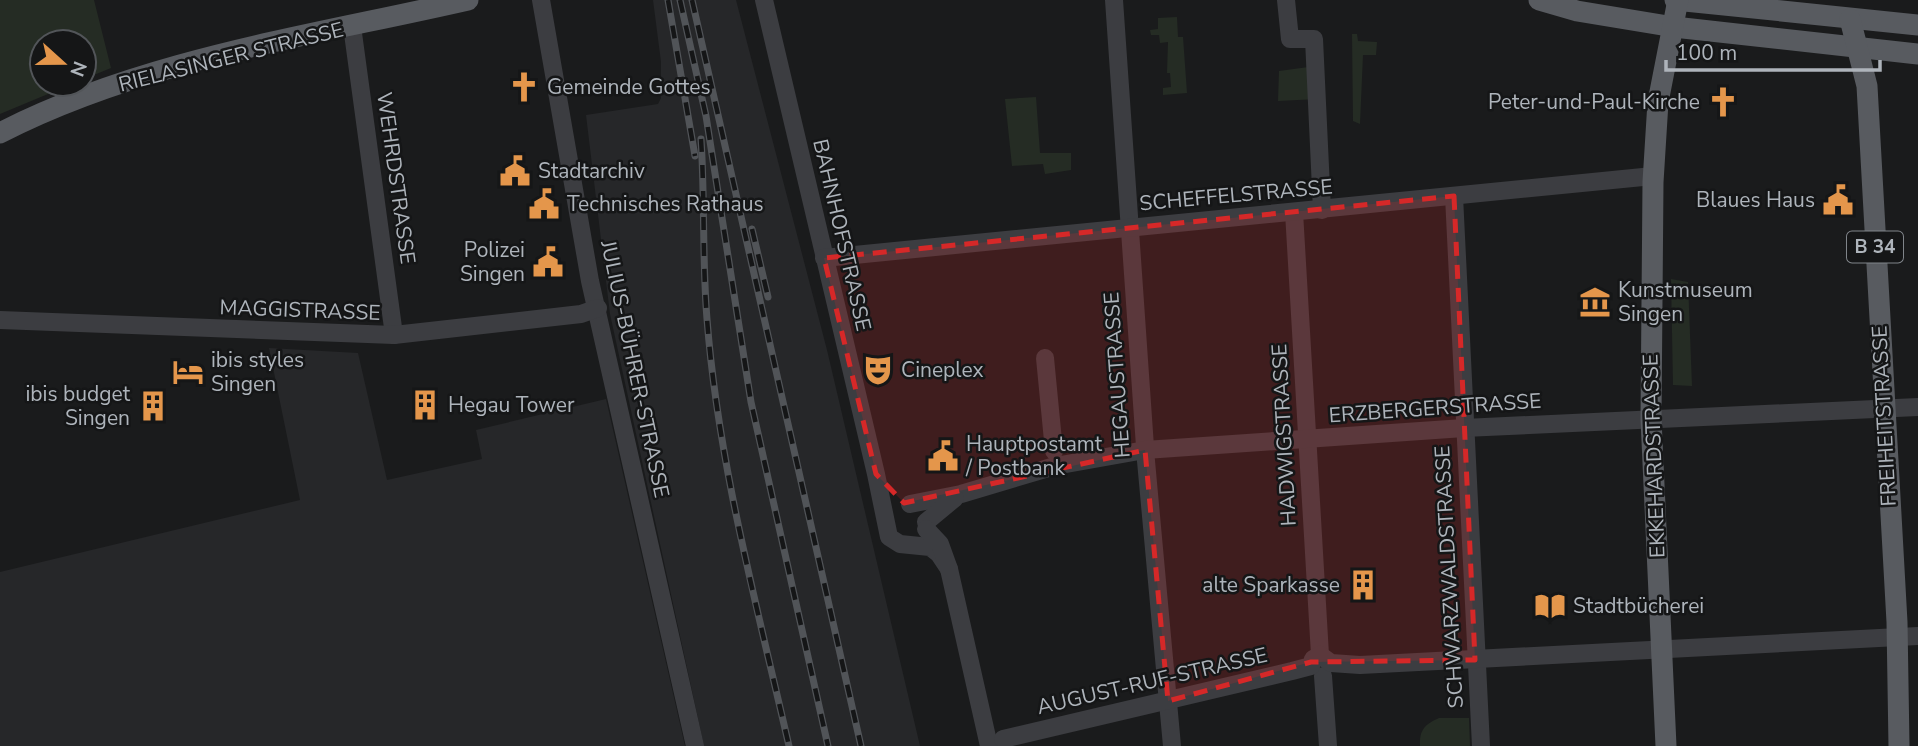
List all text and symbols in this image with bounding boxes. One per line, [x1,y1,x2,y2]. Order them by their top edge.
street label: RIELASINGER STRASSE [116,15,346,99]
north arrow [28,28,98,98]
scale bar [1666,28,1880,72]
text: 100 m [1676,39,1737,67]
text: N [63,57,93,80]
church icon: Gemeinde Gottes [507,70,541,104]
place label: Gemeinde Gottes [547,73,711,101]
church icon: Peter-und-Paul-Kirche [1706,85,1740,119]
place label: Peter-und-Paul-Kirche [1488,88,1700,116]
street label: WEHRDSTRASSE [370,90,422,266]
street label: BAHNHOFSTRASSE [806,136,878,334]
public building icon: Stadtarchiv [498,154,532,188]
place label: Stadtarchiv [538,157,645,185]
street label: SCHEFFELSTRASSE [1138,173,1334,217]
public building icon: Blaues Haus [1821,183,1855,217]
place label: Blaues Haus [1696,186,1815,214]
public building icon: Technisches Rathaus [527,187,561,221]
place label: Technisches Rathaus [567,190,764,218]
road number: B 34 [1847,232,1903,262]
place label: Polizei Singen [460,236,525,288]
street label: JULIUS-BÜHRER-STRASSE [594,237,676,500]
public building icon: Polizei Singen [531,245,565,279]
place label: Kunstmuseum Singen [1618,276,1753,328]
museum icon: Kunstmuseum Singen [1578,285,1612,319]
street label: HEGAUSTRASSE [1097,291,1137,459]
street label: MAGGISTRASSE [219,293,381,327]
street label: FREIHEITSTRASSE [1865,325,1903,507]
street label: HADWIGSTRASSE [1265,343,1303,527]
place label: ibis styles Singen [211,346,304,398]
theatre icon: Cineplex [861,353,895,387]
street label: EKKEHARDSTRASSE [1636,354,1672,558]
hotel icon: ibis styles Singen [171,355,205,389]
place label: Cineplex [901,356,984,384]
place label: ibis budget Singen [25,380,131,432]
street label: ERZBERGERSTRASSE [1328,387,1542,429]
building icon: Hegau Tower [408,388,442,422]
building icon: ibis budget Singen [136,389,170,423]
place label: Hegau Tower [448,391,575,419]
place label: Hauptpostamt / Postbank [965,430,1103,482]
public building icon: Hauptpostamt / Postbank [926,439,960,473]
street label: SCHWARZWALDSTRASSE [1428,445,1470,709]
building icon: alte Sparkasse [1346,568,1380,602]
place label: alte Sparkasse [1202,571,1340,599]
library icon: Stadtbücherei [1533,589,1567,623]
place label: Stadtbücherei [1573,592,1704,620]
street label: AUGUST-RUF-STRASSE [1034,641,1270,721]

